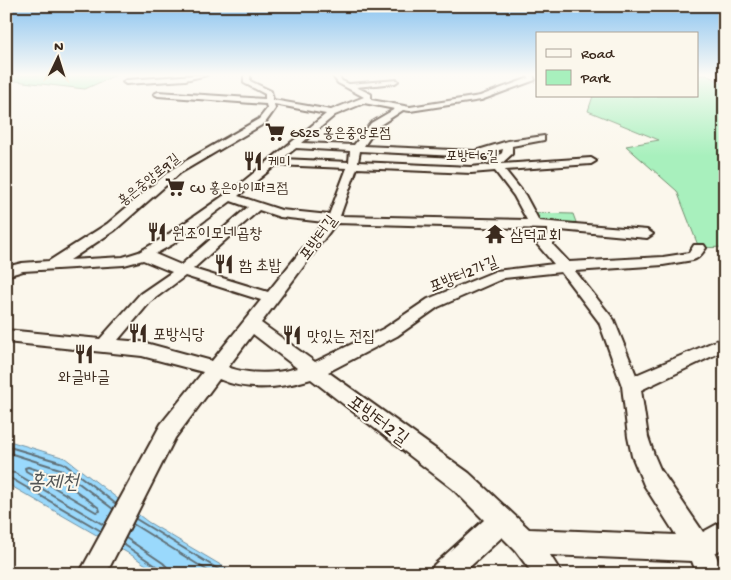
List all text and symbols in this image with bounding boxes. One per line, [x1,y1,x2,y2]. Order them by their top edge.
north arrow [32,32,82,82]
legend [536,32,698,98]
text: N [54,39,64,56]
text: Road [581,46,615,64]
text: Park [580,70,611,88]
supermarket icon: GS25 홍은중앙로점 [264,121,286,143]
place label: GS25 홍은중앙로점 [290,126,390,143]
street label: 포방터6길 [446,149,499,166]
street label: 홍은중앙로9길 [115,150,184,211]
restaurant icon: 케미 [242,150,264,172]
place label: 케미 [268,155,291,172]
supermarket icon: CU 홍은아이파크점 [164,176,186,198]
place label: CU 홍은아이파크점 [190,181,288,198]
street label: 포방터길 [297,213,343,265]
restaurant icon: 원조이모네곱창 [146,221,168,243]
temple icon: 삼덕교회 [484,223,506,245]
place label: 원조이모네곱창 [172,226,262,245]
place label: 삼덕교회 [510,228,562,247]
restaurant icon: 함 초밥 [213,253,235,275]
street label: 포방터2가길 [427,254,501,299]
place label: 함 초밥 [239,258,282,277]
restaurant icon: 포방식당 [127,322,149,344]
restaurant icon: 맛있는 전집 [281,324,303,346]
place label: 포방식당 [153,327,205,346]
place label: 맛있는 전집 [307,329,375,348]
restaurant icon: 와글바글 [73,343,95,365]
place label: 와글바글 [58,370,110,389]
street label: 포방터2길 [342,392,412,452]
water label: 홍제천 [28,471,80,497]

